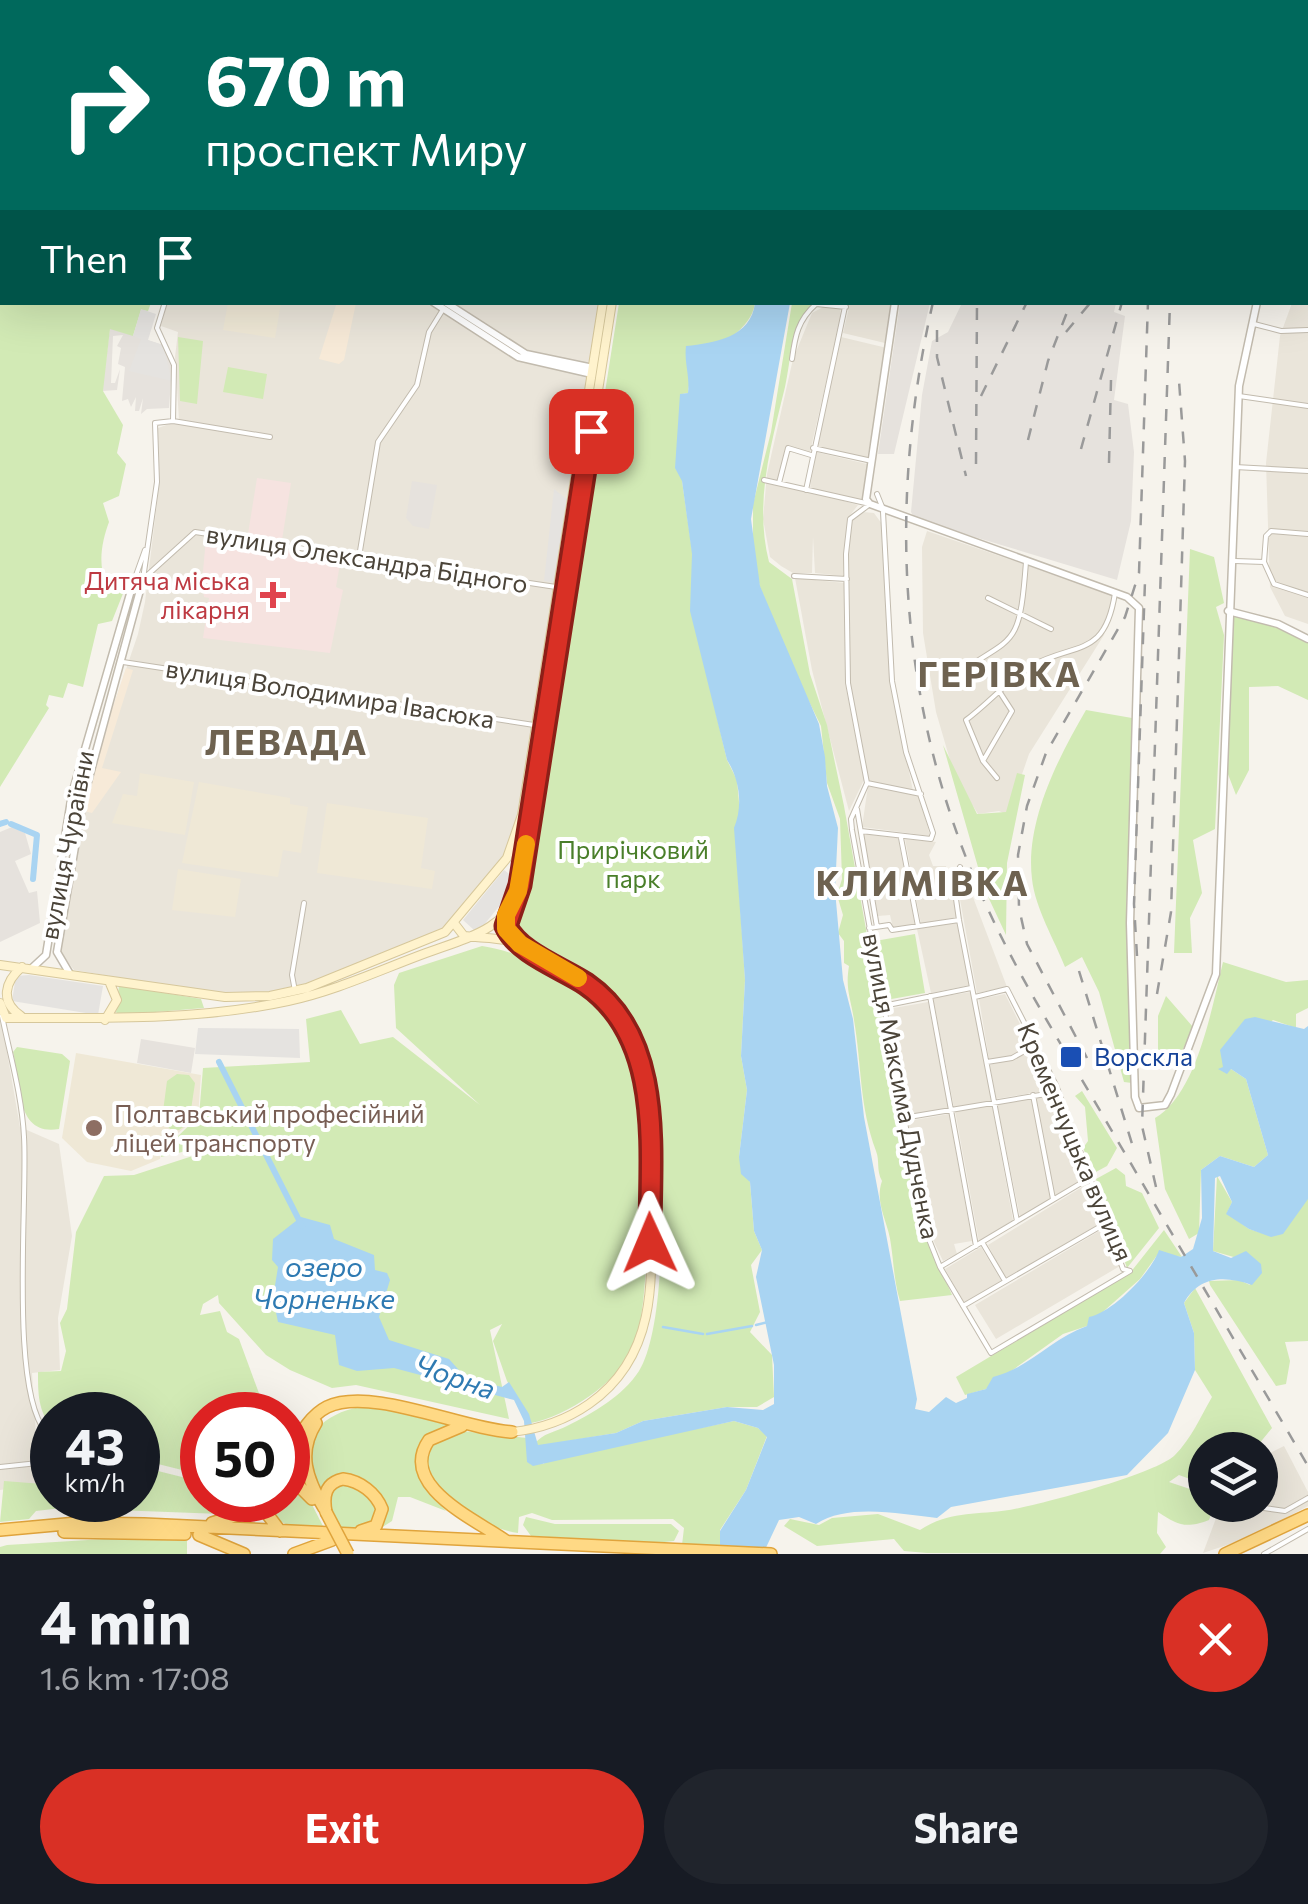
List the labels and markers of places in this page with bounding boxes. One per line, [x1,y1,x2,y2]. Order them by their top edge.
pin [549,389,634,474]
place label: Дитяча міська лікарня [84,565,250,624]
marker: Дитяча міська лікарня [260,582,286,608]
place label: Ворскла [1094,1041,1193,1071]
marker: Ворскла [1058,1044,1084,1070]
place label: Полтавський професійний ліцей транспорту [114,1098,425,1157]
marker: Полтавський професійний ліцей транспорту [83,1117,105,1139]

